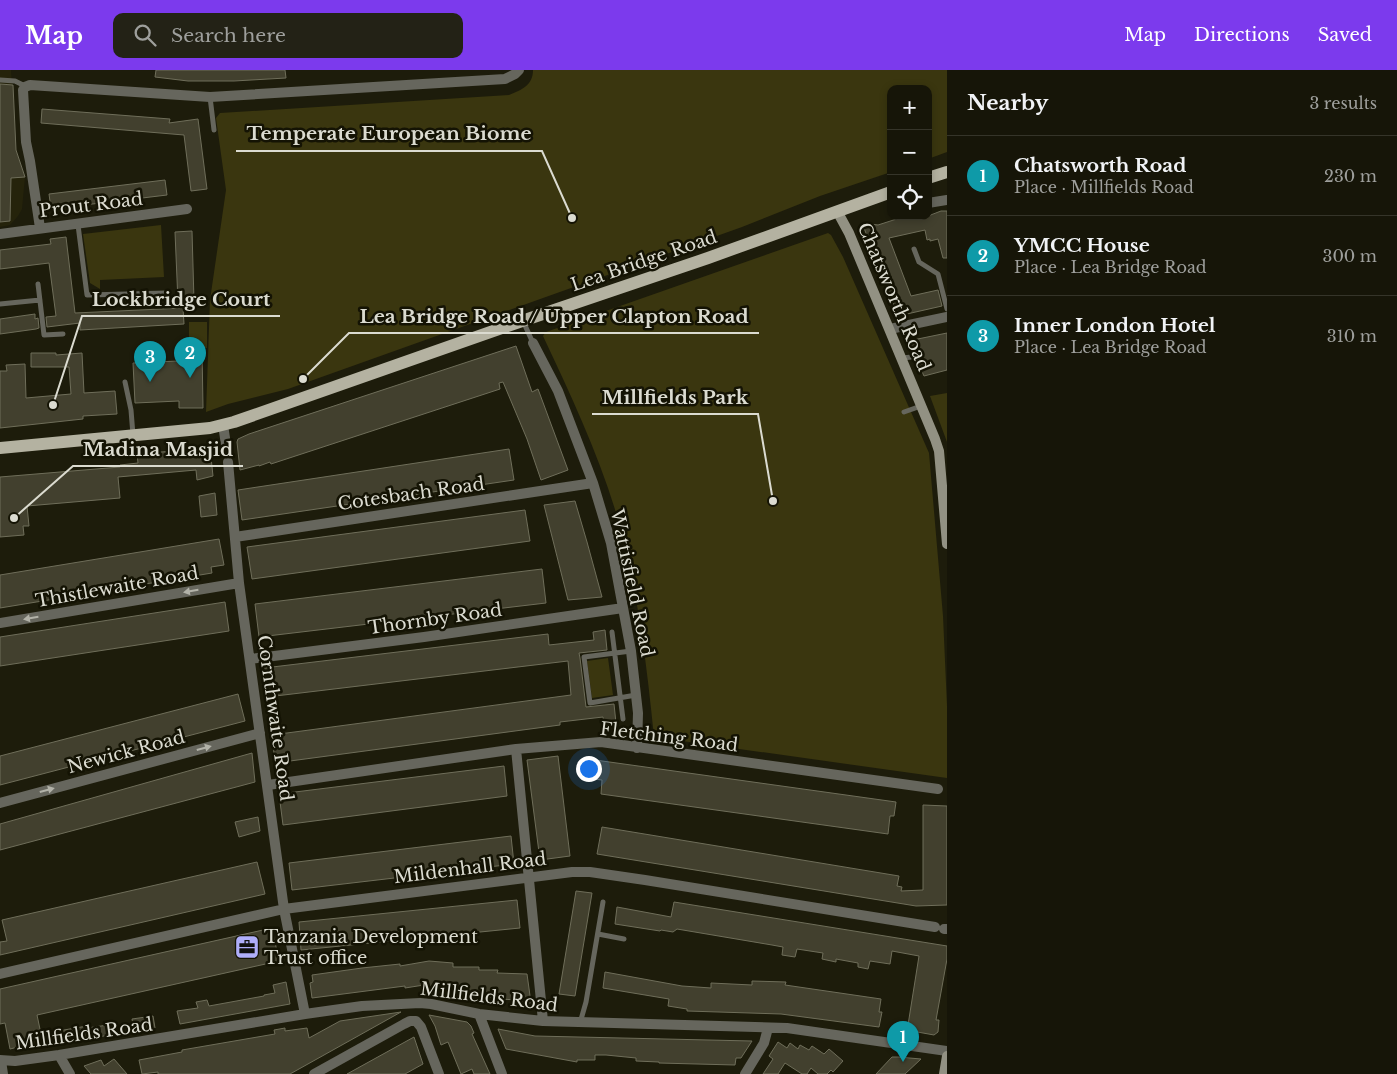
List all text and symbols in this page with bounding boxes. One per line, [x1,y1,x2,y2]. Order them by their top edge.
search box [113,13,463,58]
text: Map [25,21,83,50]
icon: search [131,21,159,49]
text: Search here [171,24,286,47]
text: Map [1124,24,1166,46]
text: Directions [1194,24,1290,46]
text: Saved [1318,24,1372,46]
map controls [887,85,932,220]
button: + [887,85,932,130]
text: Nearby [967,90,1048,116]
text: 3 results [1309,93,1377,113]
callout: Temperate European Biome [236,117,542,151]
text: Temperate European Biome [246,122,532,145]
button: − [887,130,932,175]
text: Chatsworth Road [1014,154,1186,177]
text: 1 [980,166,986,186]
text: 230 m [1324,166,1377,186]
button: locate [887,175,932,220]
text: Place · Millfields Road [1014,177,1194,197]
street label: Prout Road [38,188,144,222]
street label: Chatsworth Road [853,219,935,375]
street label: Lea Bridge Road [568,226,720,296]
text: YMCC House [1014,234,1150,257]
text: 2 [978,246,988,266]
text: 300 m [1323,246,1377,266]
text: Place · Lea Bridge Road [1014,257,1207,277]
callout: Lockbridge Court [82,282,280,316]
text: Lockbridge Court [92,288,271,311]
callout: Lea Bridge Road / Upper Clapton Road [349,299,759,333]
text: Lea Bridge Road / Upper Clapton Road [359,305,749,328]
text: Inner London Hotel [1014,314,1216,337]
text: 3 [978,326,988,346]
text: 310 m [1327,326,1377,346]
pin: 2 [174,337,206,378]
text: Place · Lea Bridge Road [1014,337,1207,357]
pin: 3 [134,341,166,382]
callout: Millfields Park [592,380,758,414]
text: Millfields Park [602,386,749,409]
callout: Madina Masjid [73,432,243,466]
text: Madina Masjid [83,438,233,461]
street label: Cotesbach Road [336,473,486,515]
street label: Wattisfield Road [605,506,658,659]
street label: Thistlewaite Road [34,562,200,612]
one-way arrow [183,587,199,595]
street label: Thornby Road [367,599,503,639]
one-way arrow [22,614,38,622]
street label: Cornthwaite Road [252,634,298,802]
street label: Fletching Road [599,718,739,756]
street label: Newick Road [65,726,187,778]
one-way arrow [196,744,211,752]
your location [576,756,602,782]
one-way arrow [40,786,55,794]
street label: Mildenhall Road [392,848,548,888]
place label: Tanzania Development Trust office [264,926,478,969]
office icon: Tanzania Development Trust office [234,934,260,960]
street label: Millfields Road [419,978,559,1016]
street label: Millfields Road [14,1013,154,1055]
pin: 1 [887,1021,919,1062]

